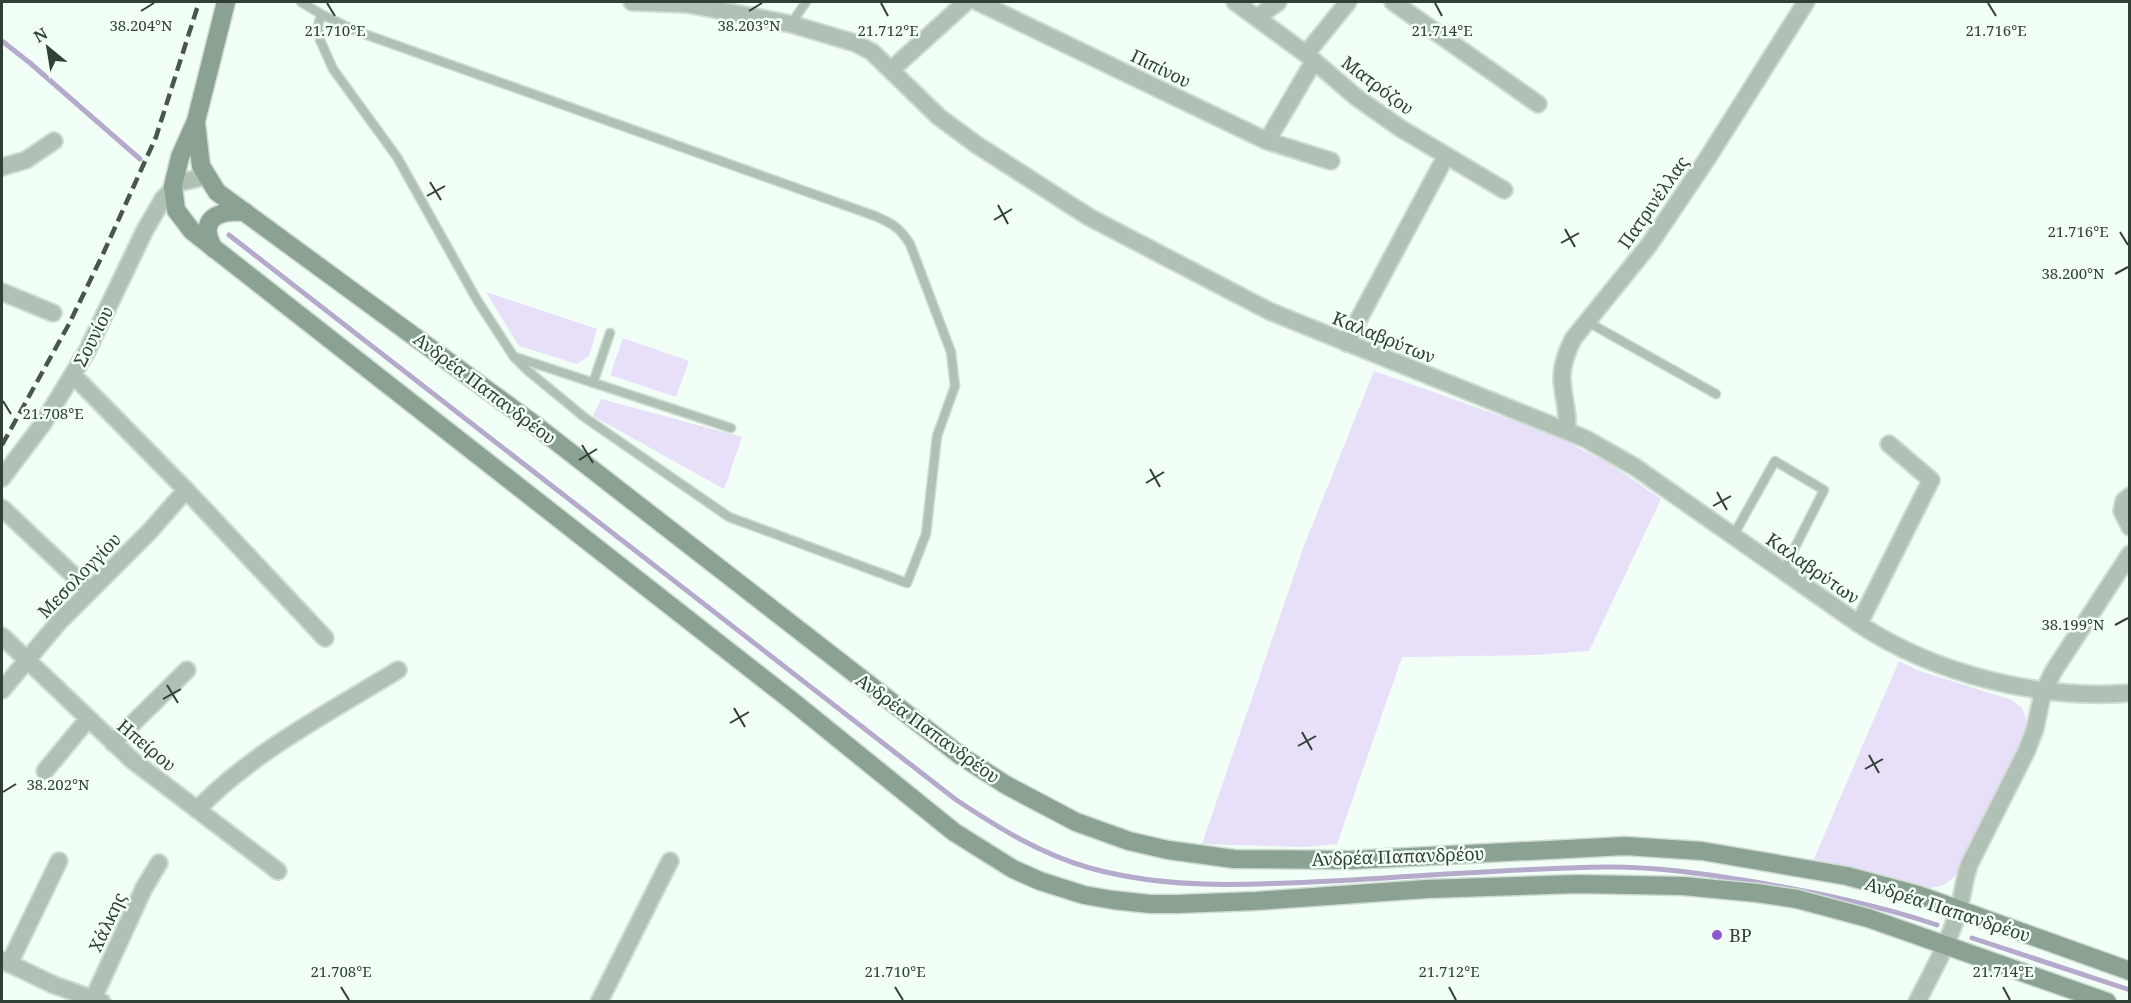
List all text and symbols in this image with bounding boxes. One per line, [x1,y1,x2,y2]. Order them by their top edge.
text: 38.204°N [109,15,173,35]
text: 38.203°N [717,15,781,35]
north arrow [18,18,78,78]
text: 21.710°E [304,20,366,40]
text: 21.712°E [857,20,919,40]
text: 21.714°E [1411,20,1473,40]
text: 21.716°E [1965,20,2027,40]
text: N [30,22,52,48]
street label: Πιπίνου [1127,43,1195,93]
street label: Ματρόζου [1337,50,1419,120]
street label: Πατρινέλλας [1612,151,1694,253]
text: 21.716°E [2047,221,2109,241]
text: 38.200°N [2041,263,2105,283]
street label: Σουνίου [68,302,118,370]
street label: Καλαβρύτων [1329,305,1439,369]
street label: Ανδρέα Παπανδρέου [409,327,561,449]
text: 21.708°E [22,403,84,423]
street label: Μεσολογγίου [32,527,126,623]
street label: Καλαβρύτων [1762,527,1864,609]
text: 38.199°N [2041,614,2105,634]
street label: Ανδρέα Παπανδρέου [851,668,1005,788]
street label: Ηπείρου [113,713,181,777]
text: 38.202°N [26,774,90,794]
street label: Ανδρέα Παπανδρέου [1311,841,1485,871]
street label: Ανδρέα Παπανδρέου [1862,871,2034,947]
street label: Χάλκης [83,888,131,956]
place label: BP [1729,923,1752,947]
marker: BP [1710,928,1724,942]
text: 21.708°E [310,961,372,981]
text: 21.710°E [864,961,926,981]
text: 21.712°E [1418,961,1480,981]
text: 21.714°E [1972,961,2034,981]

